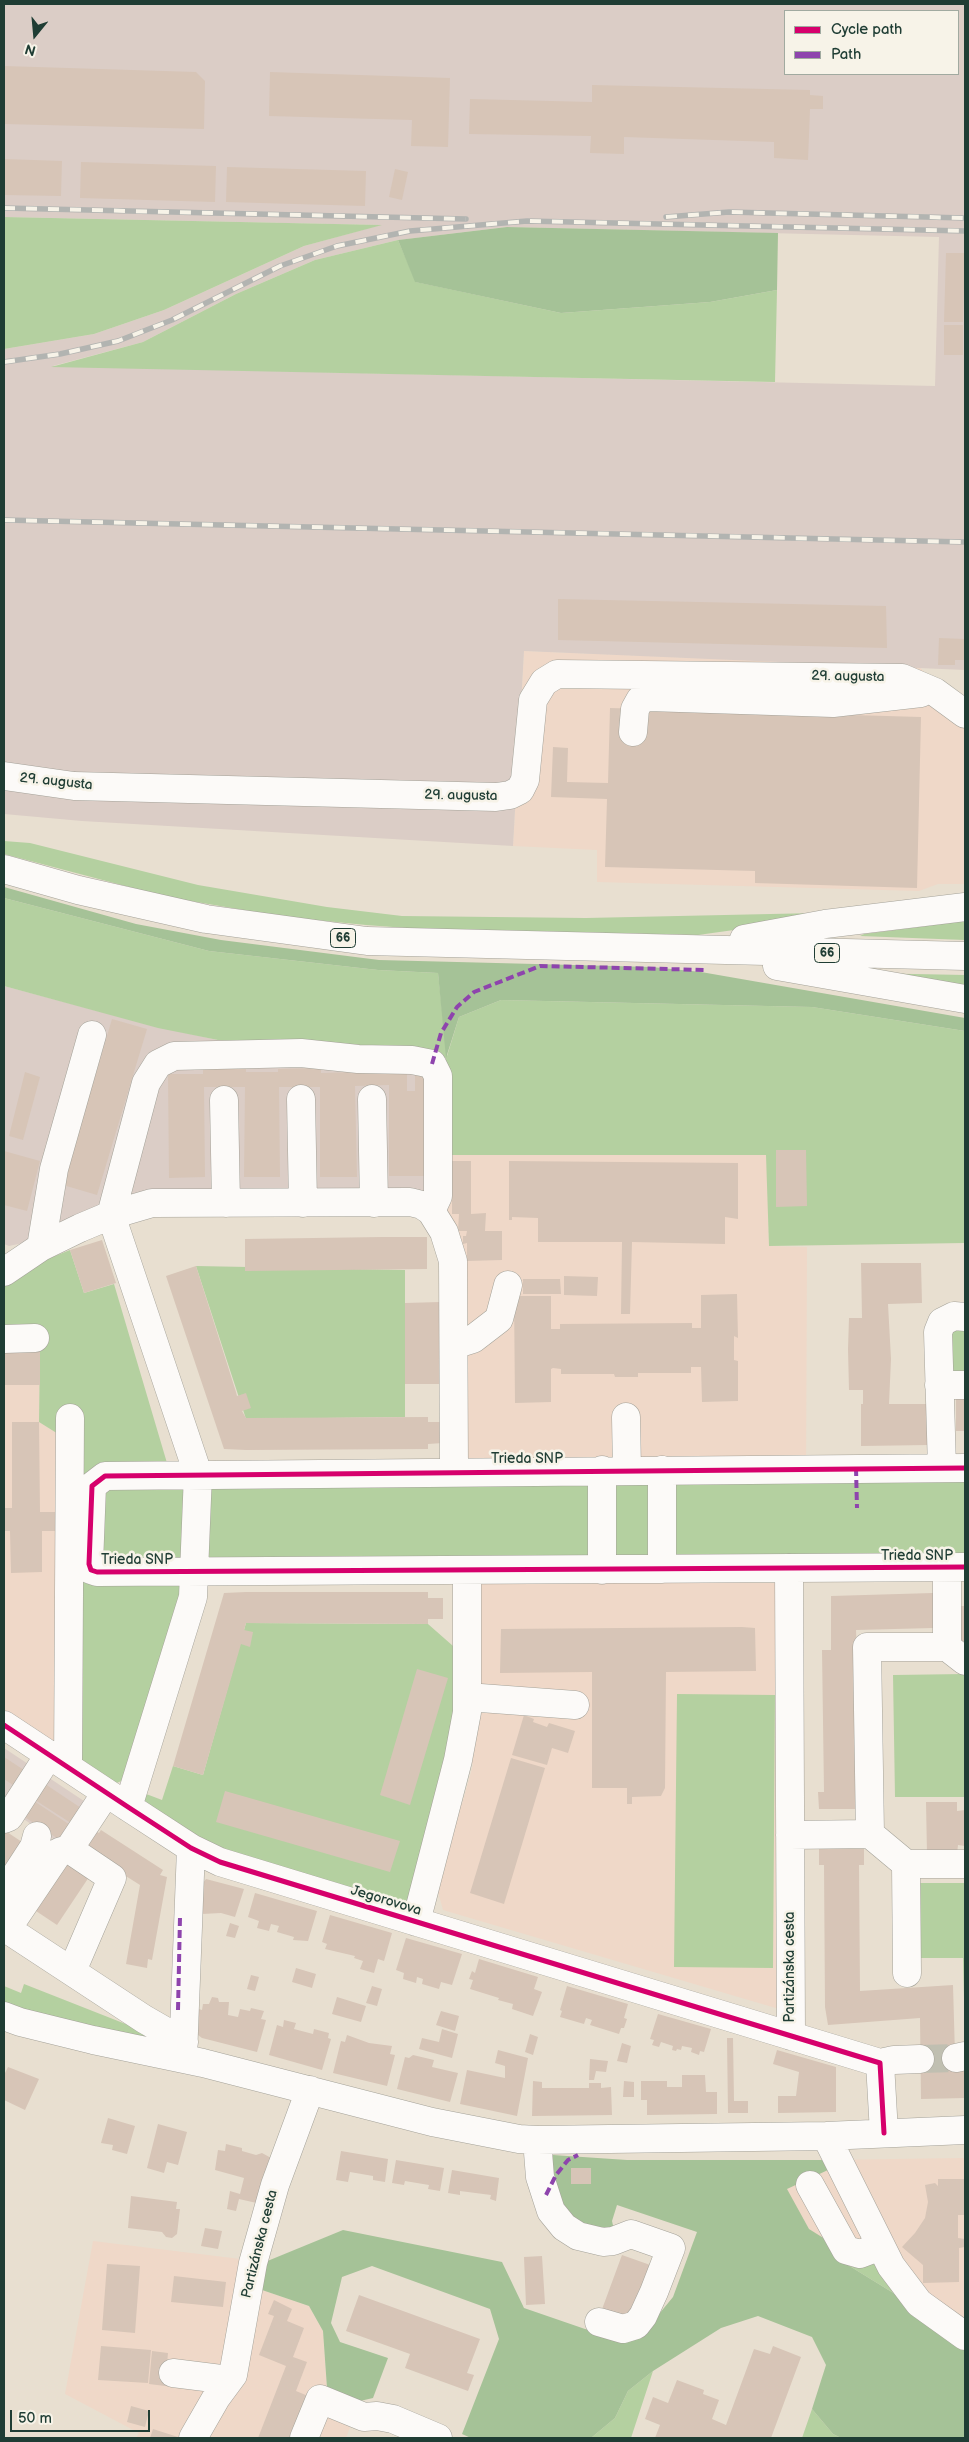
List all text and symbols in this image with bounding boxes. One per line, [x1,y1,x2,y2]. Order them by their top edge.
north arrow [10,10,60,60]
legend [784,10,959,75]
text: Cycle path [831,20,902,39]
text: N [23,40,38,59]
text: Path [831,45,861,64]
street label: 29. augusta [811,668,885,686]
street label: 29. augusta [19,770,93,794]
street label: 29. augusta [424,787,498,805]
road number: 66 [330,928,356,948]
road number: 66 [814,944,840,962]
street label: Trieda SNP [491,1451,563,1467]
street label: Trieda SNP [881,1548,953,1564]
street label: Trieda SNP [101,1552,173,1568]
street label: Jegorovova [349,1882,423,1920]
street label: Partizánska cesta [782,1911,798,2023]
street label: Partizánska cesta [238,2188,282,2300]
scale bar [12,2400,152,2432]
text: 50 m [18,2409,52,2428]

